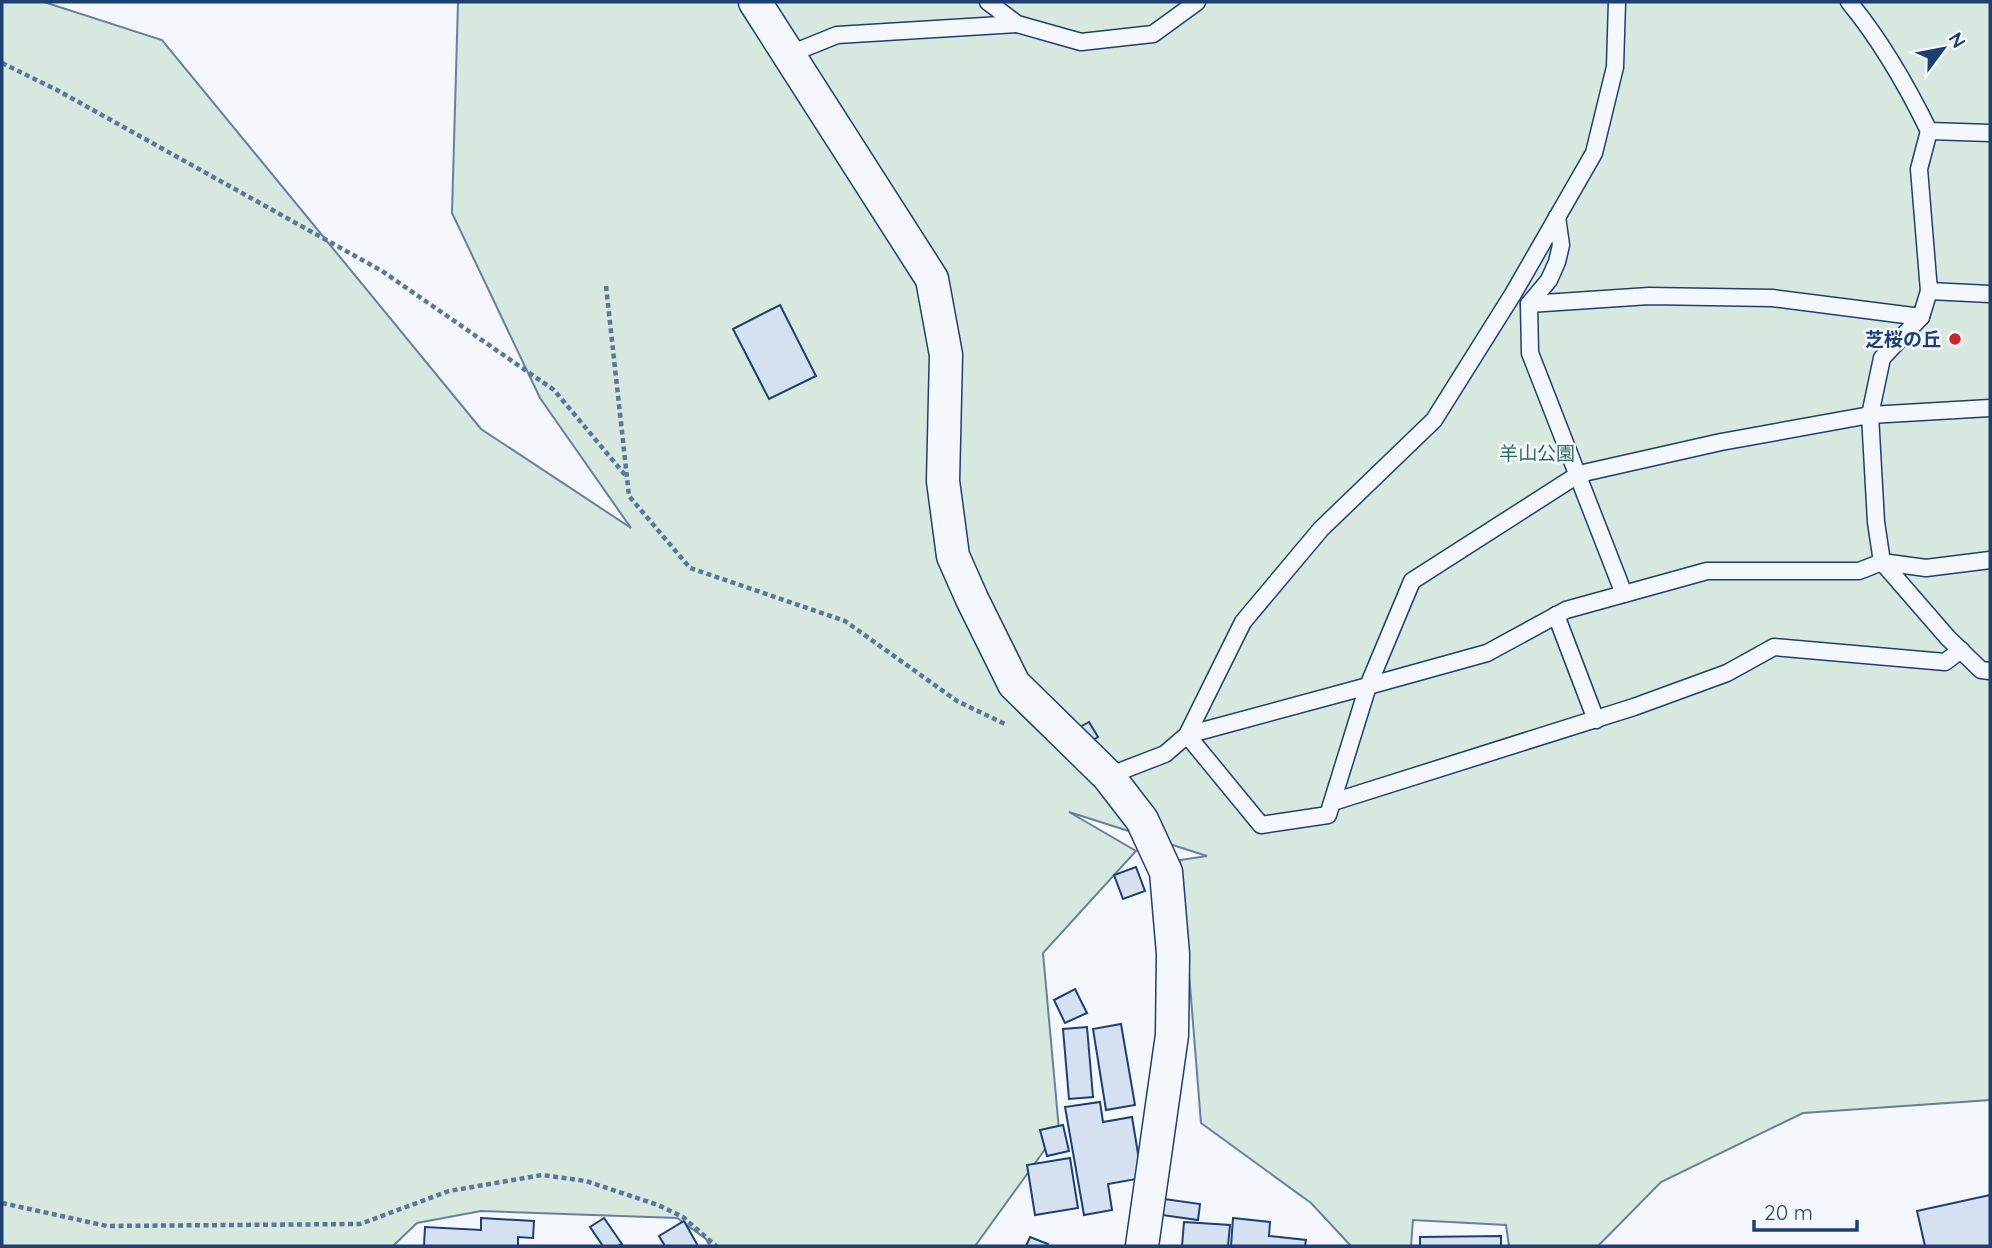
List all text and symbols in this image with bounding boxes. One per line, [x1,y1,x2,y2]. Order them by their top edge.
north arrow [1908,14,1978,84]
text: N [1944,28,1971,52]
place label: 芝桜の丘 [1865,327,1941,351]
marker: 芝桜の丘 [1947,331,1963,347]
park label: 羊山公園 [1499,441,1575,465]
scale bar [1754,1188,1857,1232]
text: 20 m [1764,1199,1813,1225]

